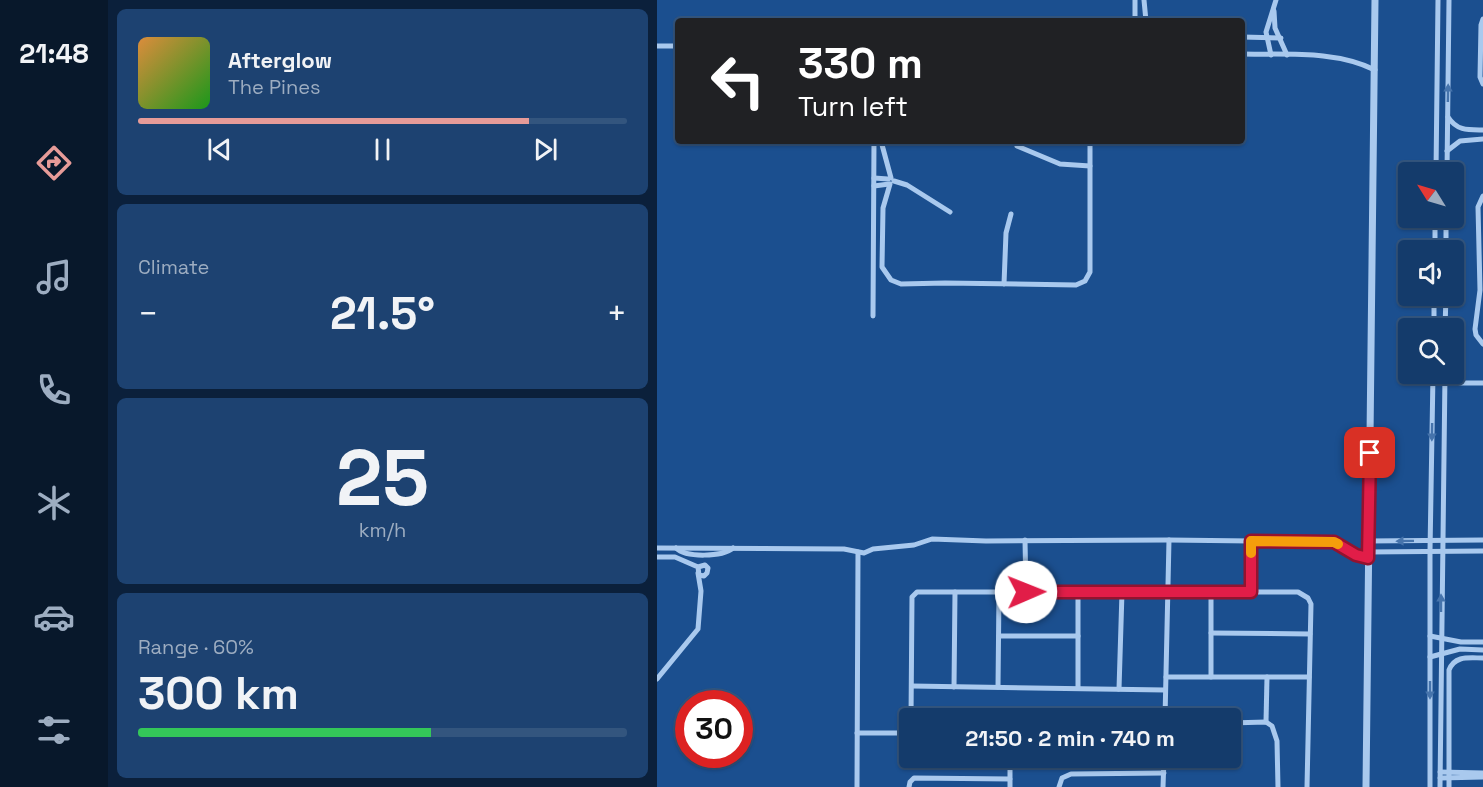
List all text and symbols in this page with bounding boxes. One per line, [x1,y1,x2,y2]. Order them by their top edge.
text: 21:48 [19,36,89,71]
text: 330 m [798,37,923,90]
icon: left [699,42,777,120]
text: Afterglow [228,46,332,74]
text: The Pines [228,74,321,100]
one-way arrow [1443,84,1453,103]
text: Turn left [798,89,908,124]
icon: previous [203,133,236,166]
icon: pause [366,133,399,166]
icon: next [529,133,562,166]
icon: directions [33,142,75,184]
north arrow [1398,162,1464,228]
map controls [1398,162,1464,384]
button: sound [1398,240,1464,306]
text: Climate [138,254,209,280]
icon: music [33,256,75,298]
text: 21.5° [330,285,435,342]
text: − [138,293,158,335]
text: + [607,293,627,335]
button: search [1398,318,1464,384]
icon: phone [33,369,75,411]
one-way arrow [1427,422,1437,441]
pin [1344,427,1395,478]
text: 25 [336,428,429,528]
icon: arrive [1353,436,1386,469]
icon: climate [33,482,75,524]
text: km/h [359,517,406,543]
one-way arrow [1395,536,1414,546]
position arrow [994,560,1058,624]
one-way arrow [1436,593,1446,612]
icon: car [33,596,75,638]
text: Range · 60% [138,634,254,660]
text: 300 km [138,665,299,722]
one-way arrow [1425,680,1435,699]
speed limit sign: 30 [675,690,753,768]
icon: filters [33,709,75,751]
text: 21:50 · 2 min · 740 m [965,724,1175,752]

